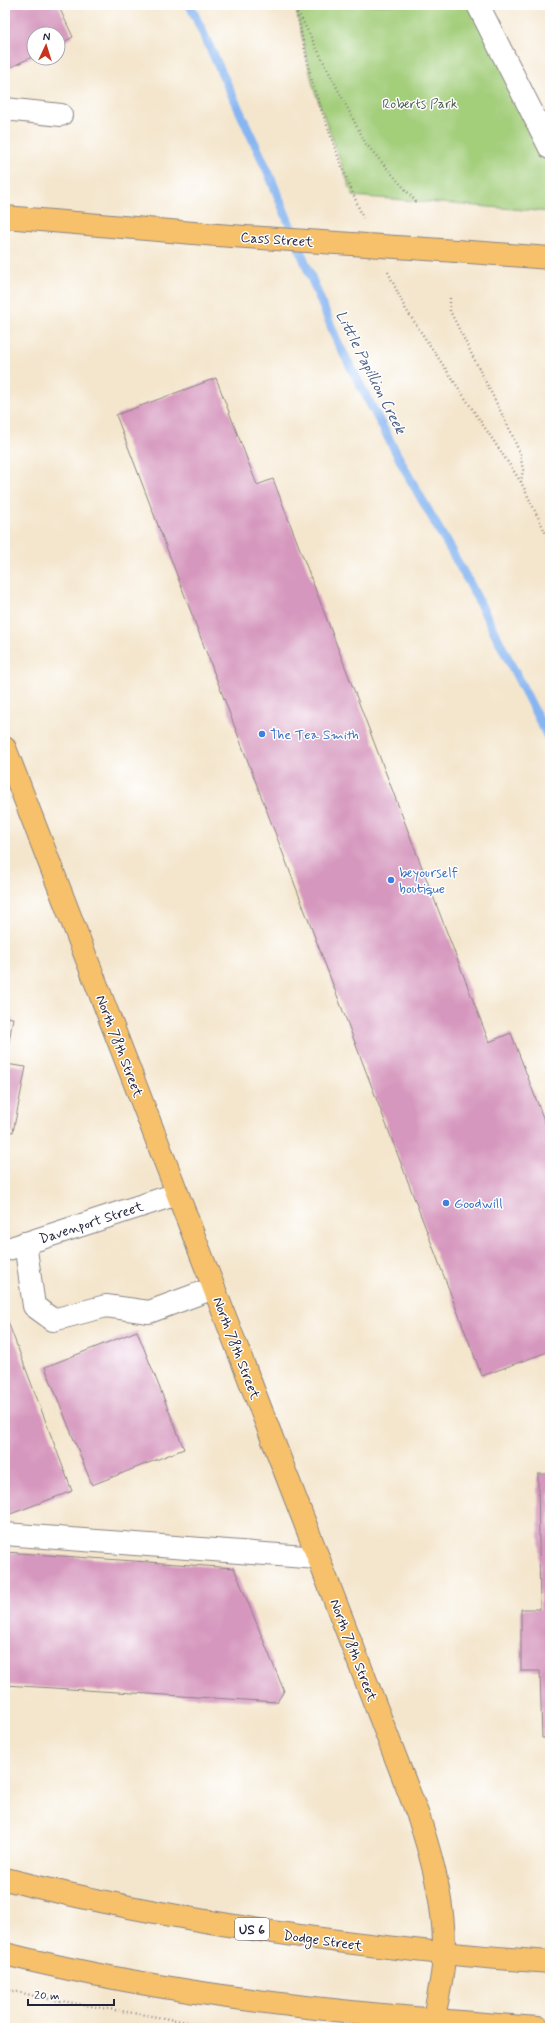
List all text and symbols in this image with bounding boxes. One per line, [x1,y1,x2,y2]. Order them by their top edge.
north arrow [26,26,66,66]
text: N [42,30,51,44]
park label: Roberts Park [382,95,458,113]
street label: Cass Street [240,228,315,252]
water label: Little Papillion Creek [330,307,410,439]
place label: The Tea Smith [270,726,359,744]
marker: The Tea Smith [257,729,267,739]
place label: beyourself boutique [399,864,458,898]
marker: beyourself boutique [386,875,396,885]
street label: North 78th Street [91,993,147,1101]
place label: Goodwill [454,1195,503,1213]
street label: Davenport Street [37,1197,146,1248]
marker: Goodwill [441,1198,451,1208]
street label: North 78th Street [208,1295,264,1403]
street label: North 78th Street [325,1597,381,1705]
road number: US 6 [235,1918,269,1940]
street label: Dodge Street [282,1927,365,1957]
scale bar [28,1981,114,2007]
text: 20 m [34,1988,60,2004]

